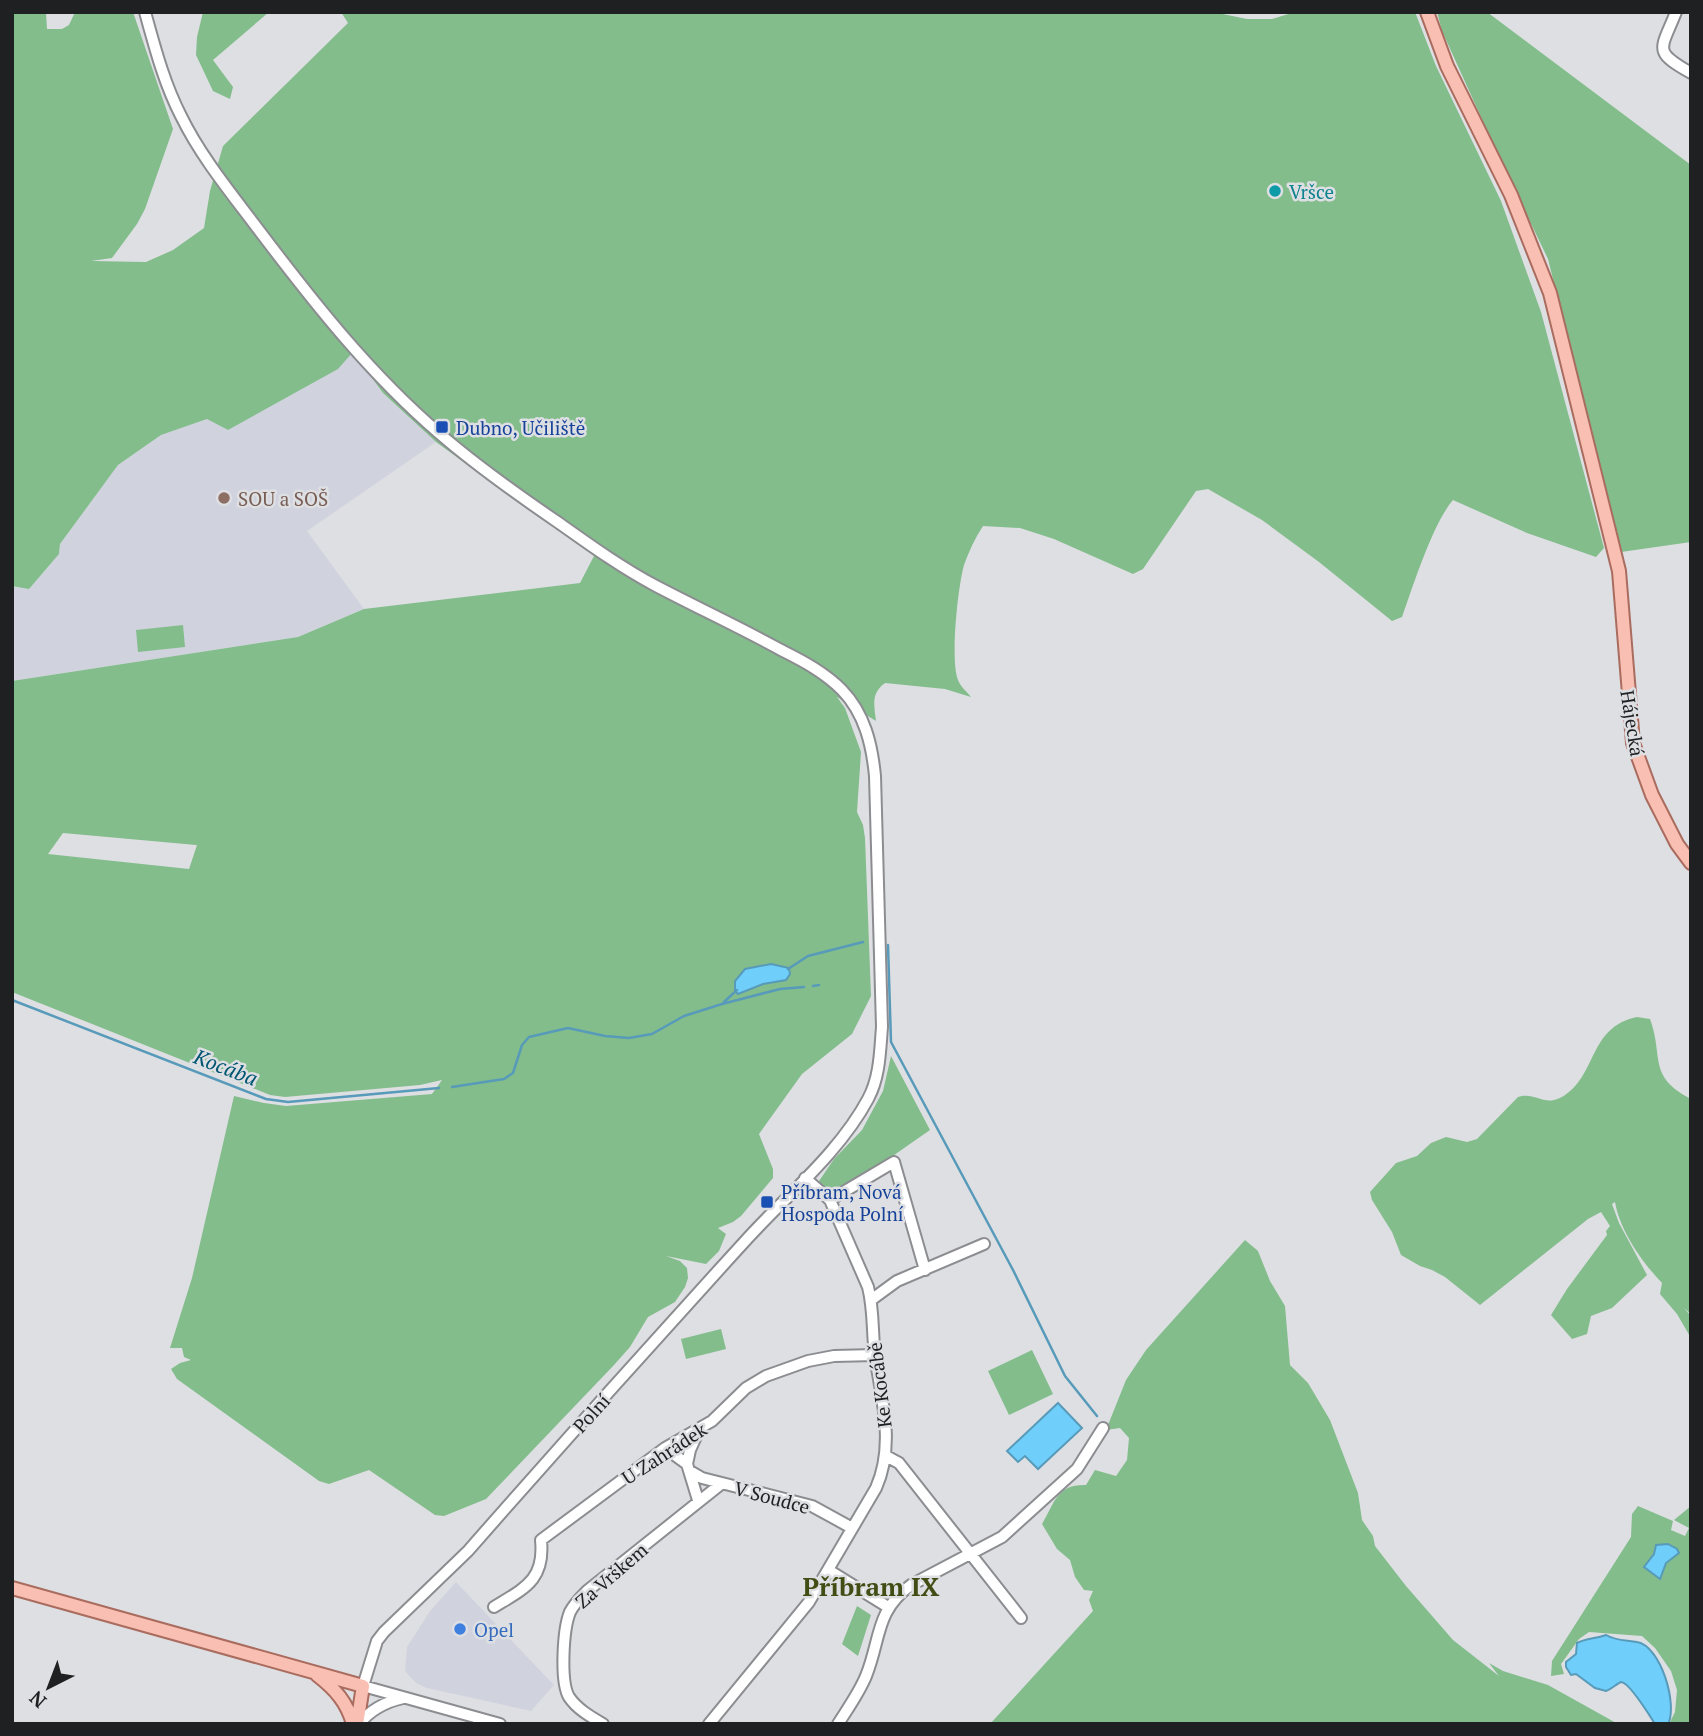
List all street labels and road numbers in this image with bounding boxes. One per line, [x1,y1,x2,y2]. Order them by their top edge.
street label: Hájecká [1615,688,1651,758]
street label: Ke Kocábě [861,1341,897,1429]
street label: Polní [567,1388,615,1438]
street label: U Zahrádek [617,1416,711,1490]
street label: V Soudce [731,1475,813,1519]
street label: Za Vrškem [570,1536,653,1613]

